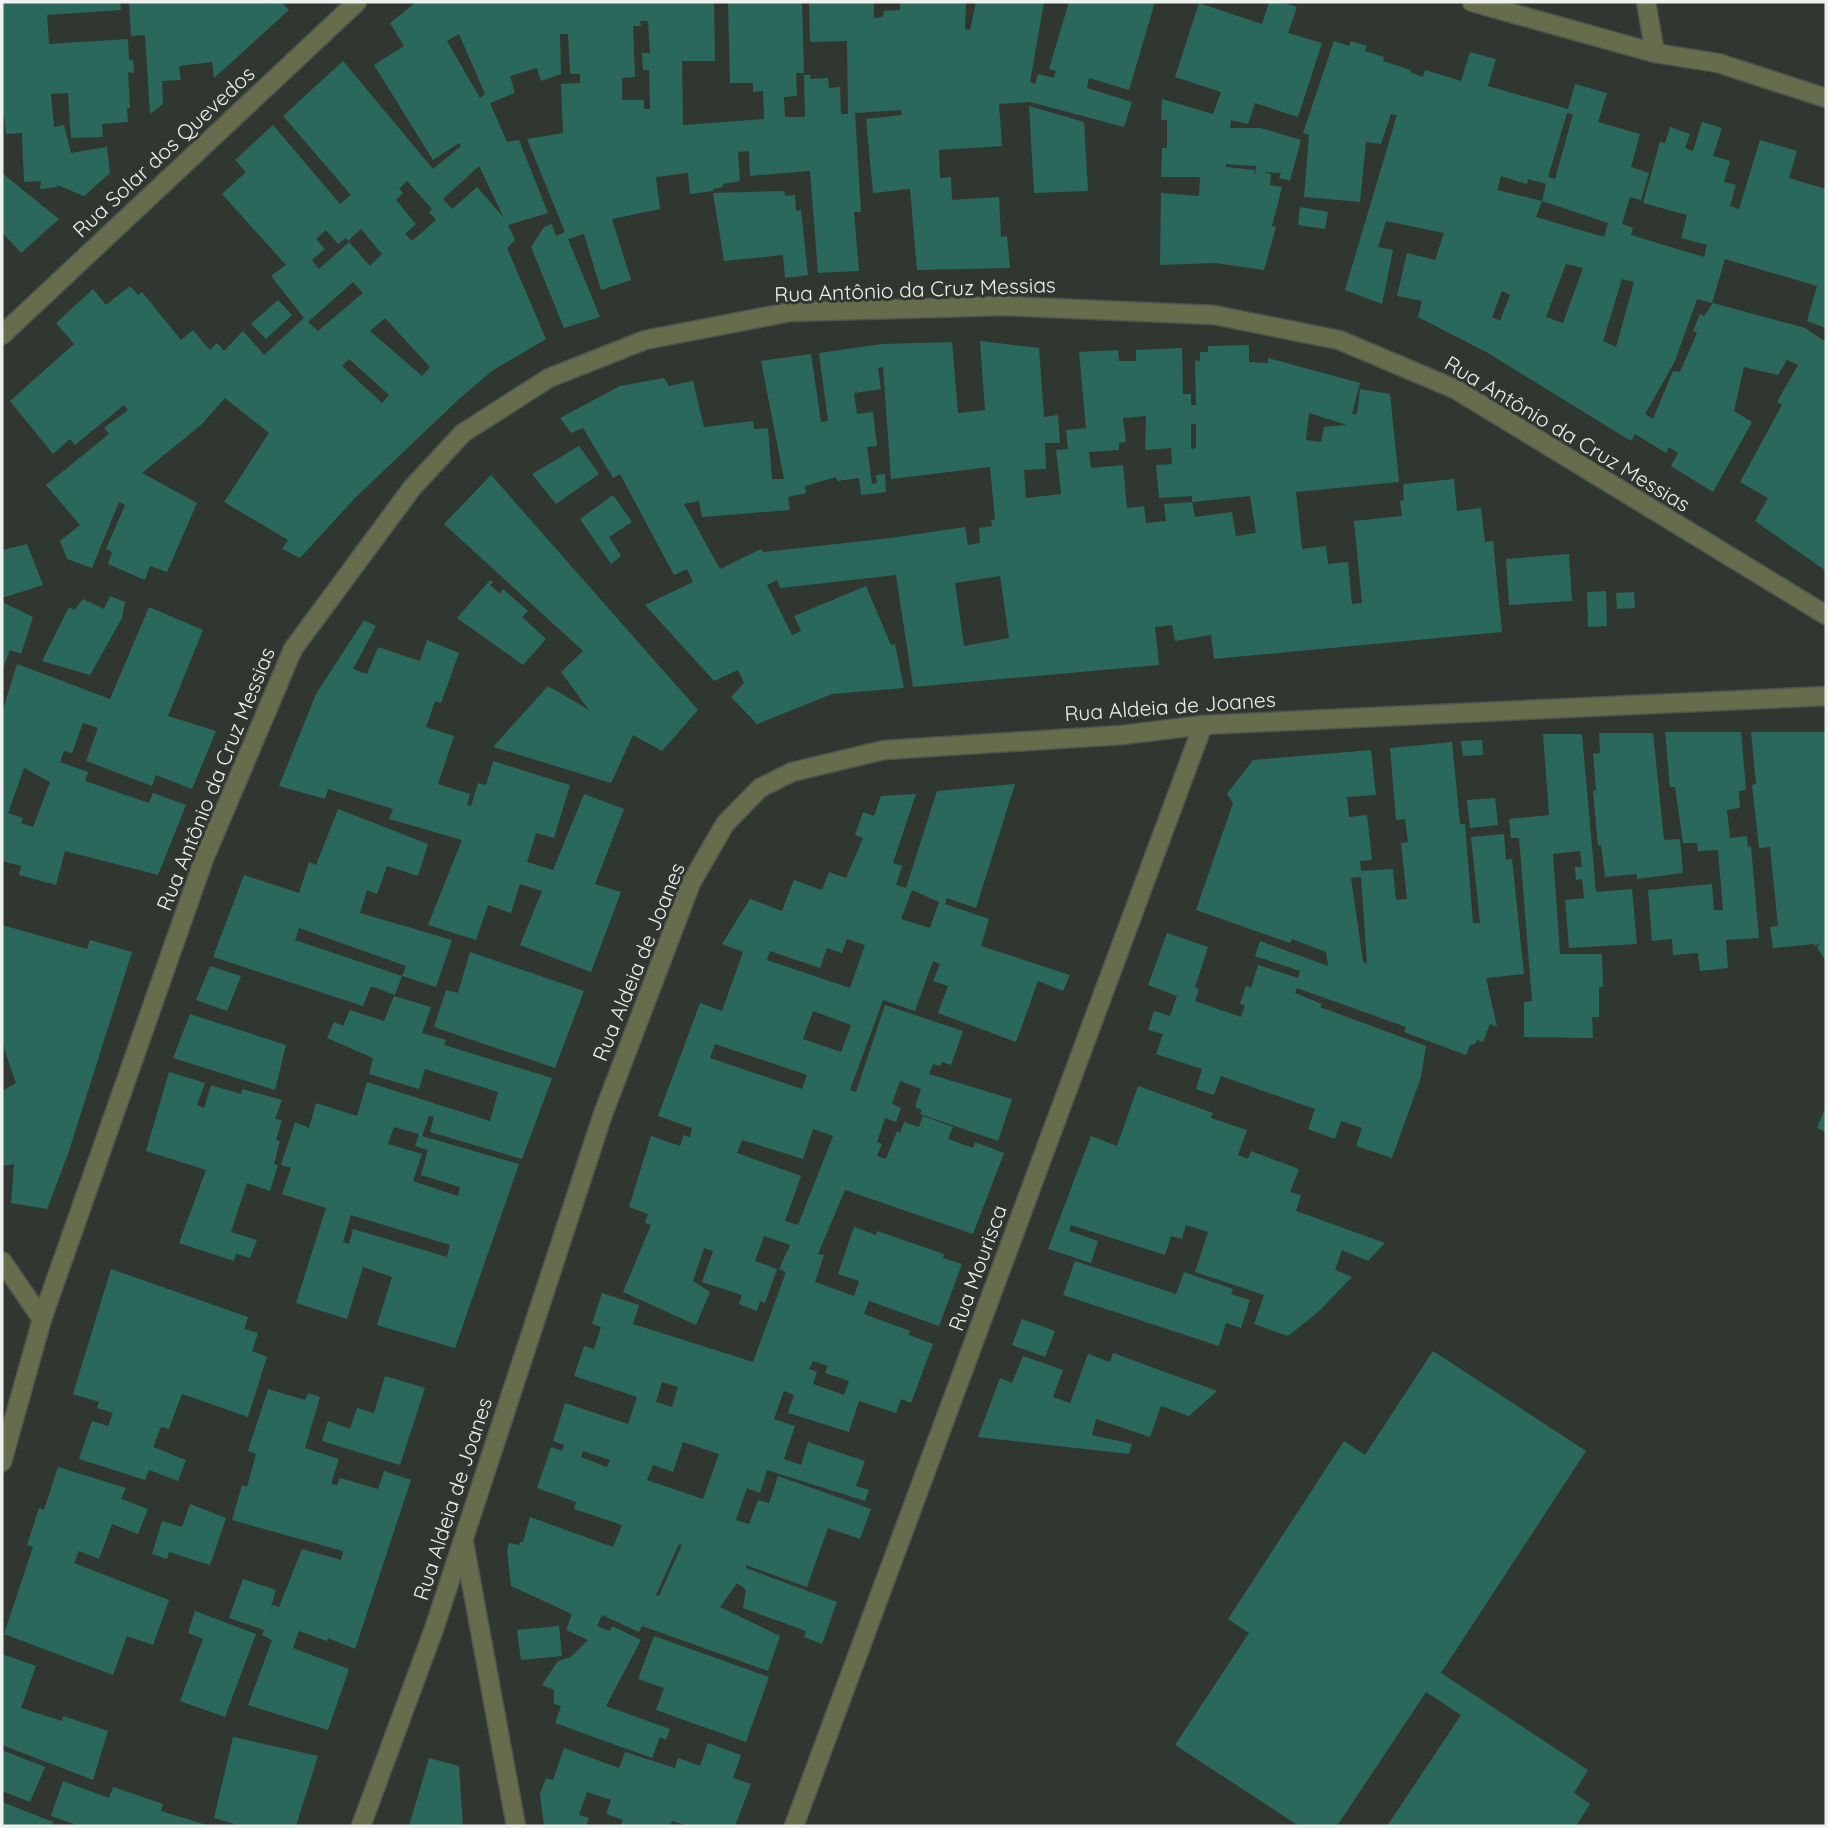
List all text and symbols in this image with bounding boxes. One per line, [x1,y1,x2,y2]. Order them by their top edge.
street label: Rua Solar dos Quevedos [67,60,260,242]
street label: Rua Antônio da Cruz Messias [774,271,1056,307]
street label: Rua Antônio da Cruz Messias [1440,349,1695,517]
street label: Rua Antônio da Cruz Messias [150,643,280,914]
street label: Rua Aldeia de Joanes [1063,686,1276,726]
street label: Rua Aldeia de Joanes [586,859,690,1065]
street label: Rua Mourisca [942,1201,1012,1334]
street label: Rua Aldeia de Joanes [407,1394,497,1603]

